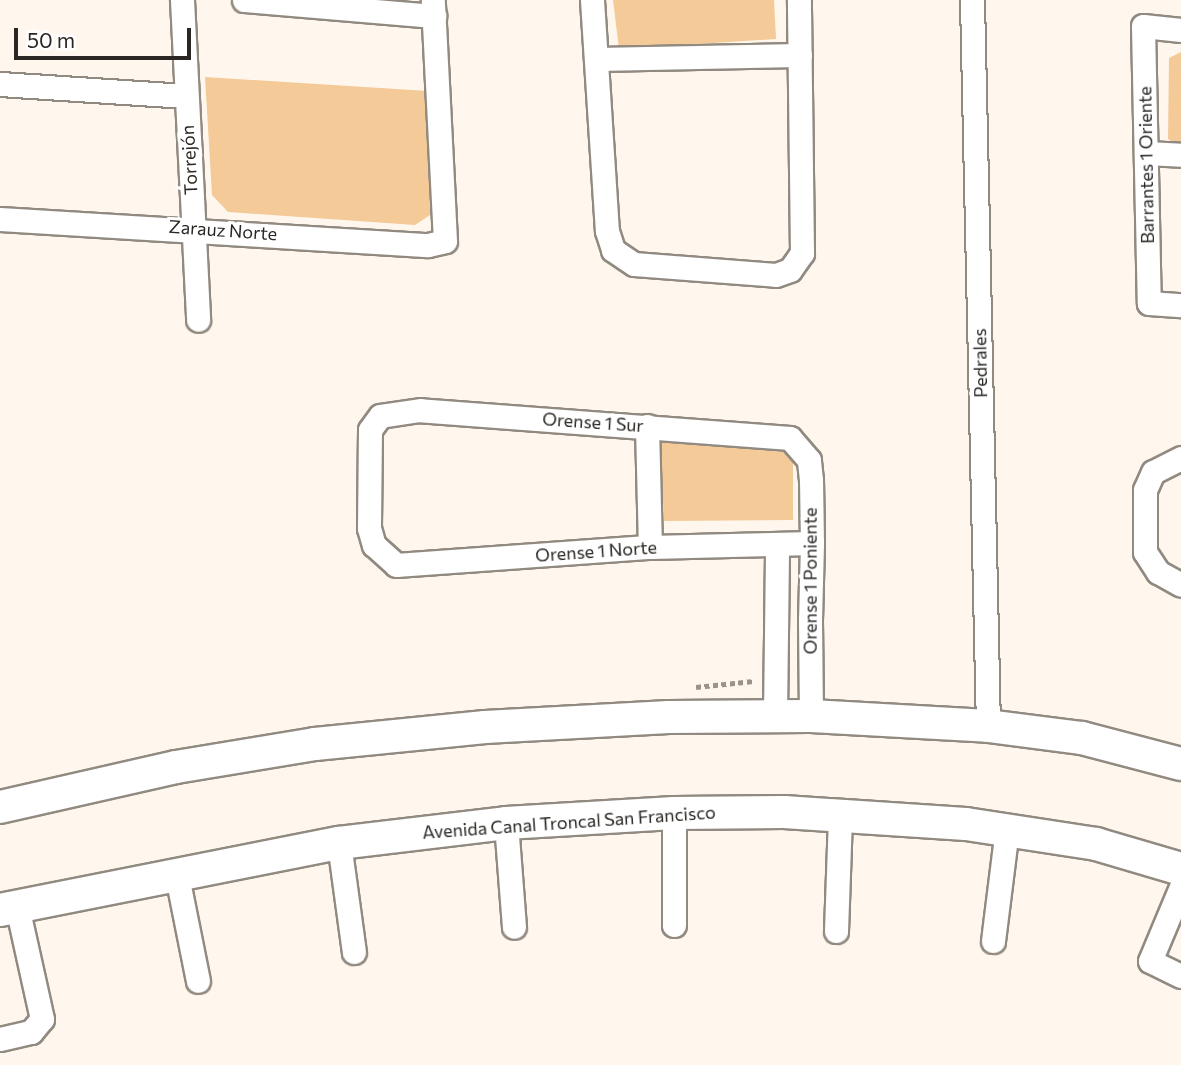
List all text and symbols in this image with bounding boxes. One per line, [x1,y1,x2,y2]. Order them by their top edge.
scale bar [18,14,194,58]
text: 50 m [27,27,75,52]
street label: Barrantes 1 Oriente [1134,86,1158,244]
street label: Torrejón [176,124,202,196]
street label: Zarauz Norte [168,215,278,245]
street label: Pedrales [969,328,991,398]
street label: Orense 1 Sur [542,408,644,436]
street label: Orense 1 Poniente [799,508,821,654]
street label: Orense 1 Norte [534,536,658,566]
street label: Avenida Canal Troncal San Francisco [422,801,716,843]

